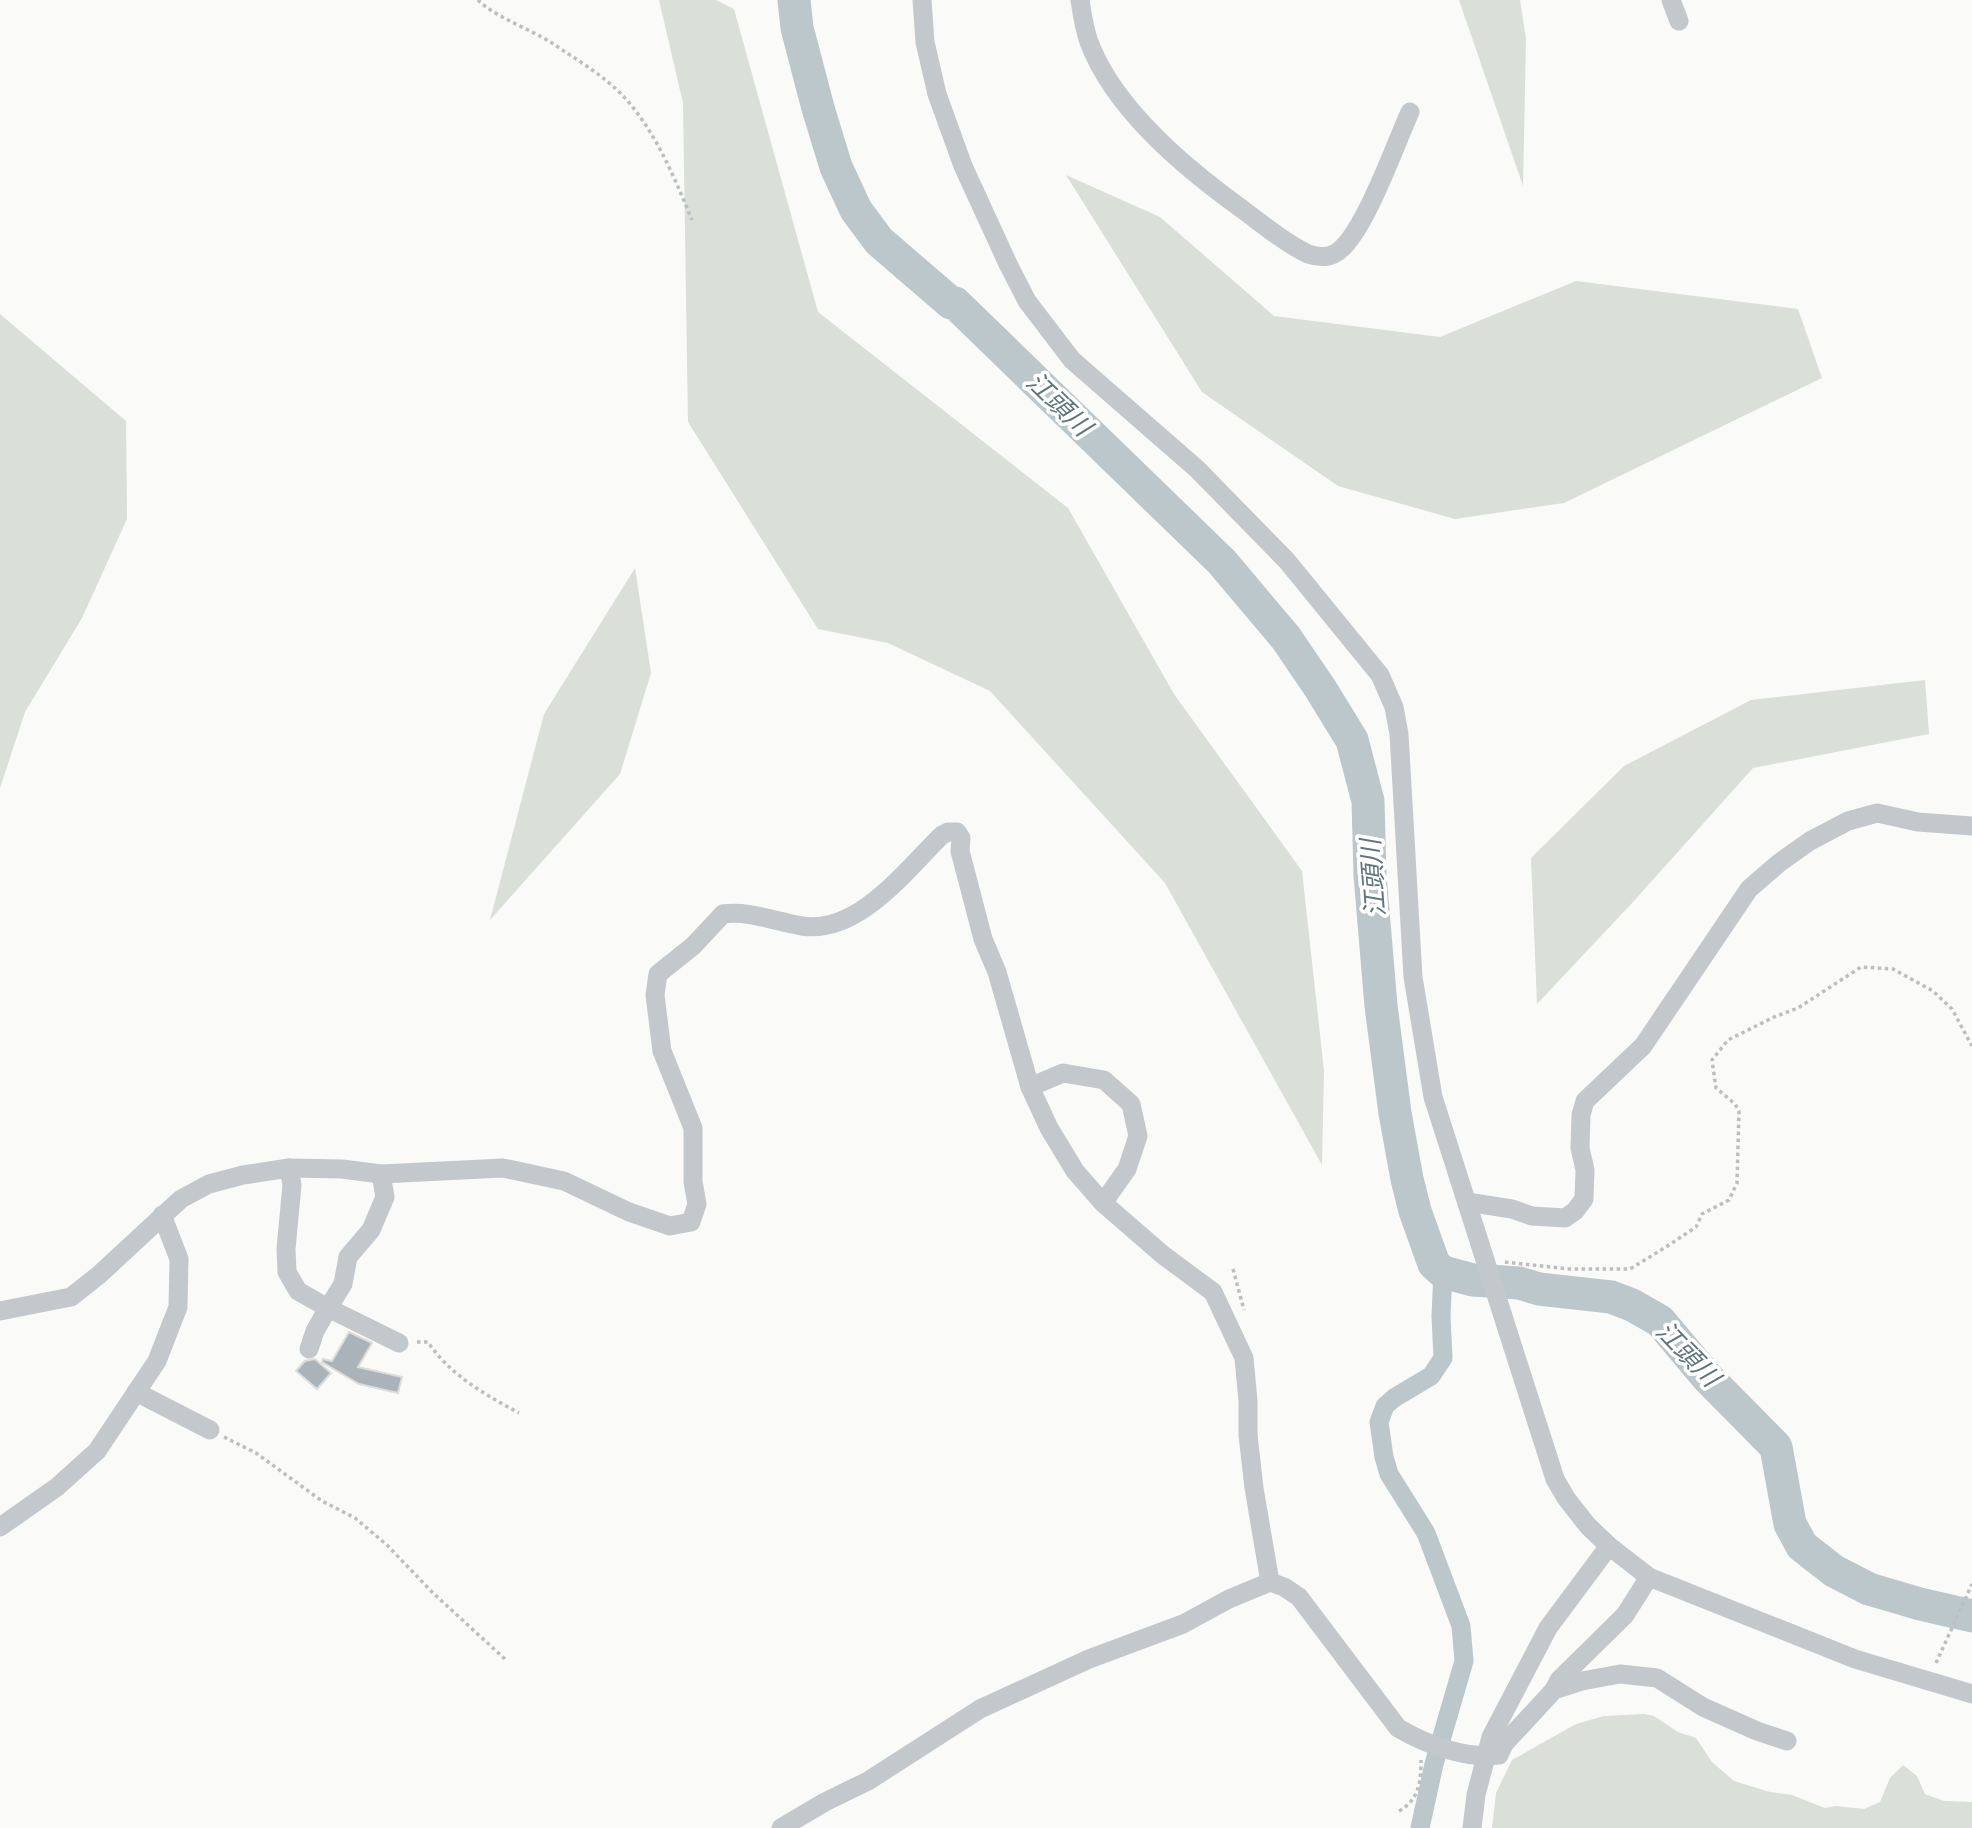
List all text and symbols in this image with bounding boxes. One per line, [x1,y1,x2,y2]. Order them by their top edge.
water label: 江頭川 [1020,365,1100,445]
water label: 江頭川 [1354,835,1392,918]
water label: 江頭川 [1649,1315,1729,1395]

